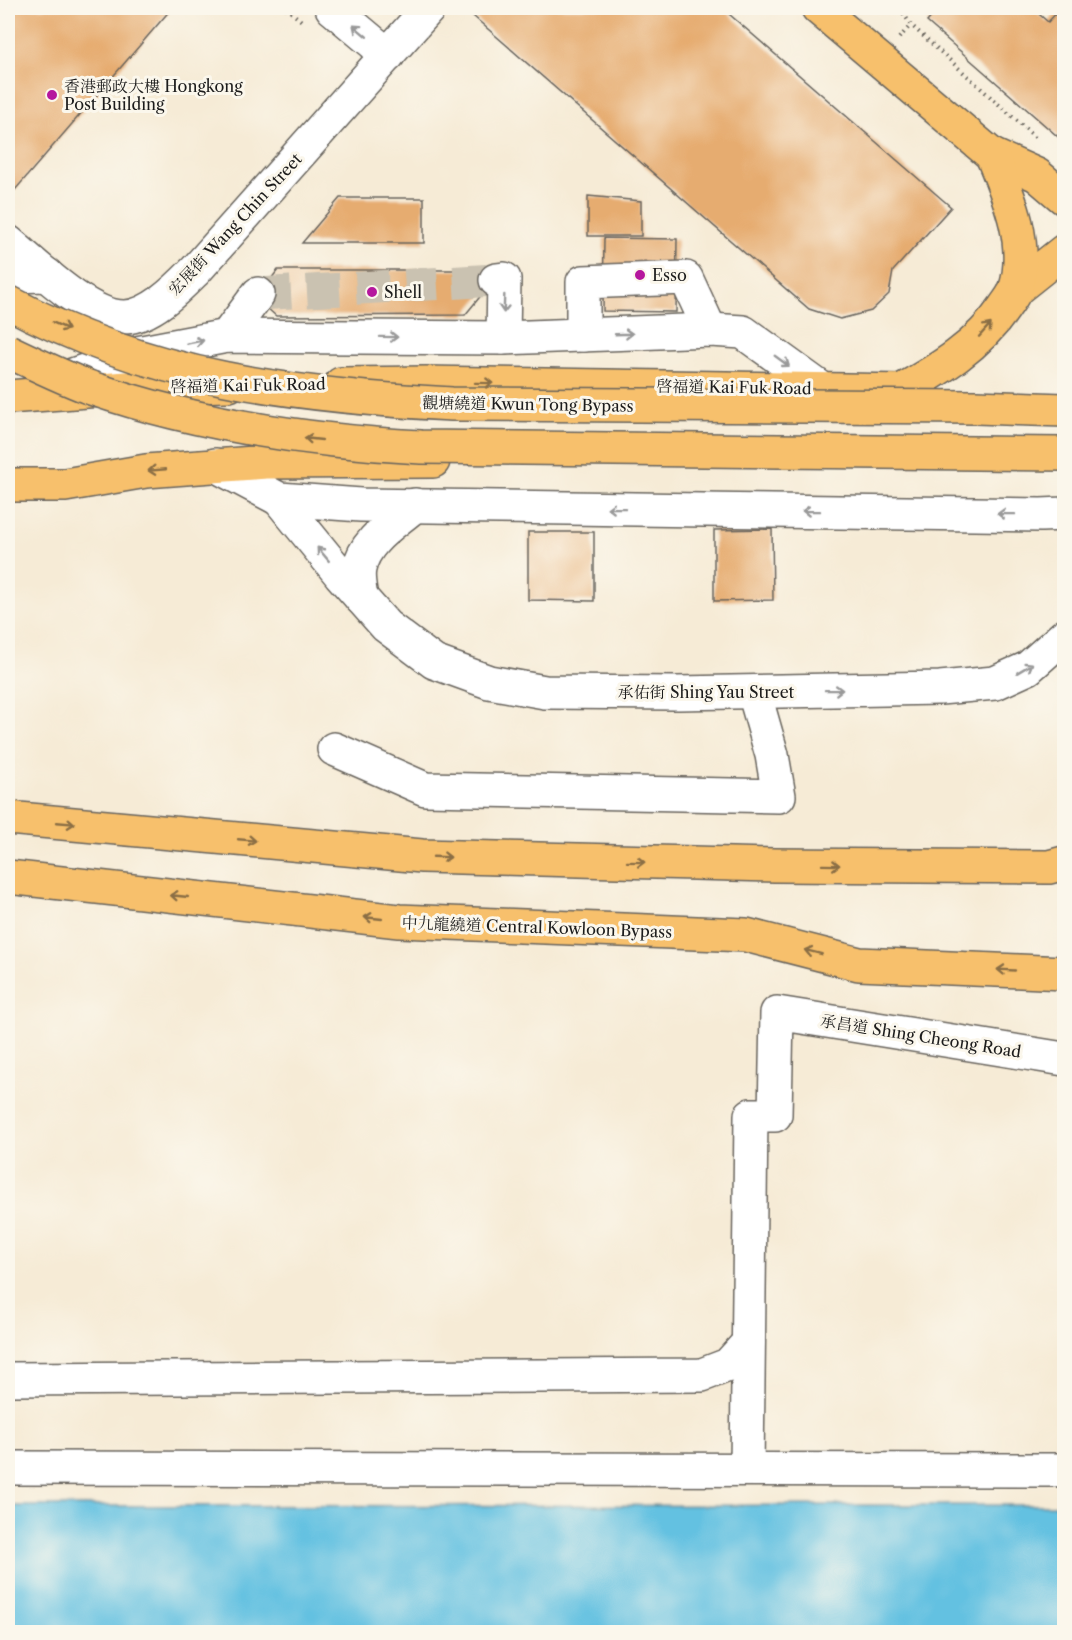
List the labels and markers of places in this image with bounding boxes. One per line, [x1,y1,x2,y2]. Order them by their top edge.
place label: 香港郵政大樓 Hongkong Post Building [64,76,243,114]
marker: 香港郵政大樓 Hongkong Post Building [45,88,59,102]
place label: Esso [652,265,687,285]
marker: Esso [633,268,647,282]
place label: Shell [384,282,422,302]
marker: Shell [365,285,379,299]

